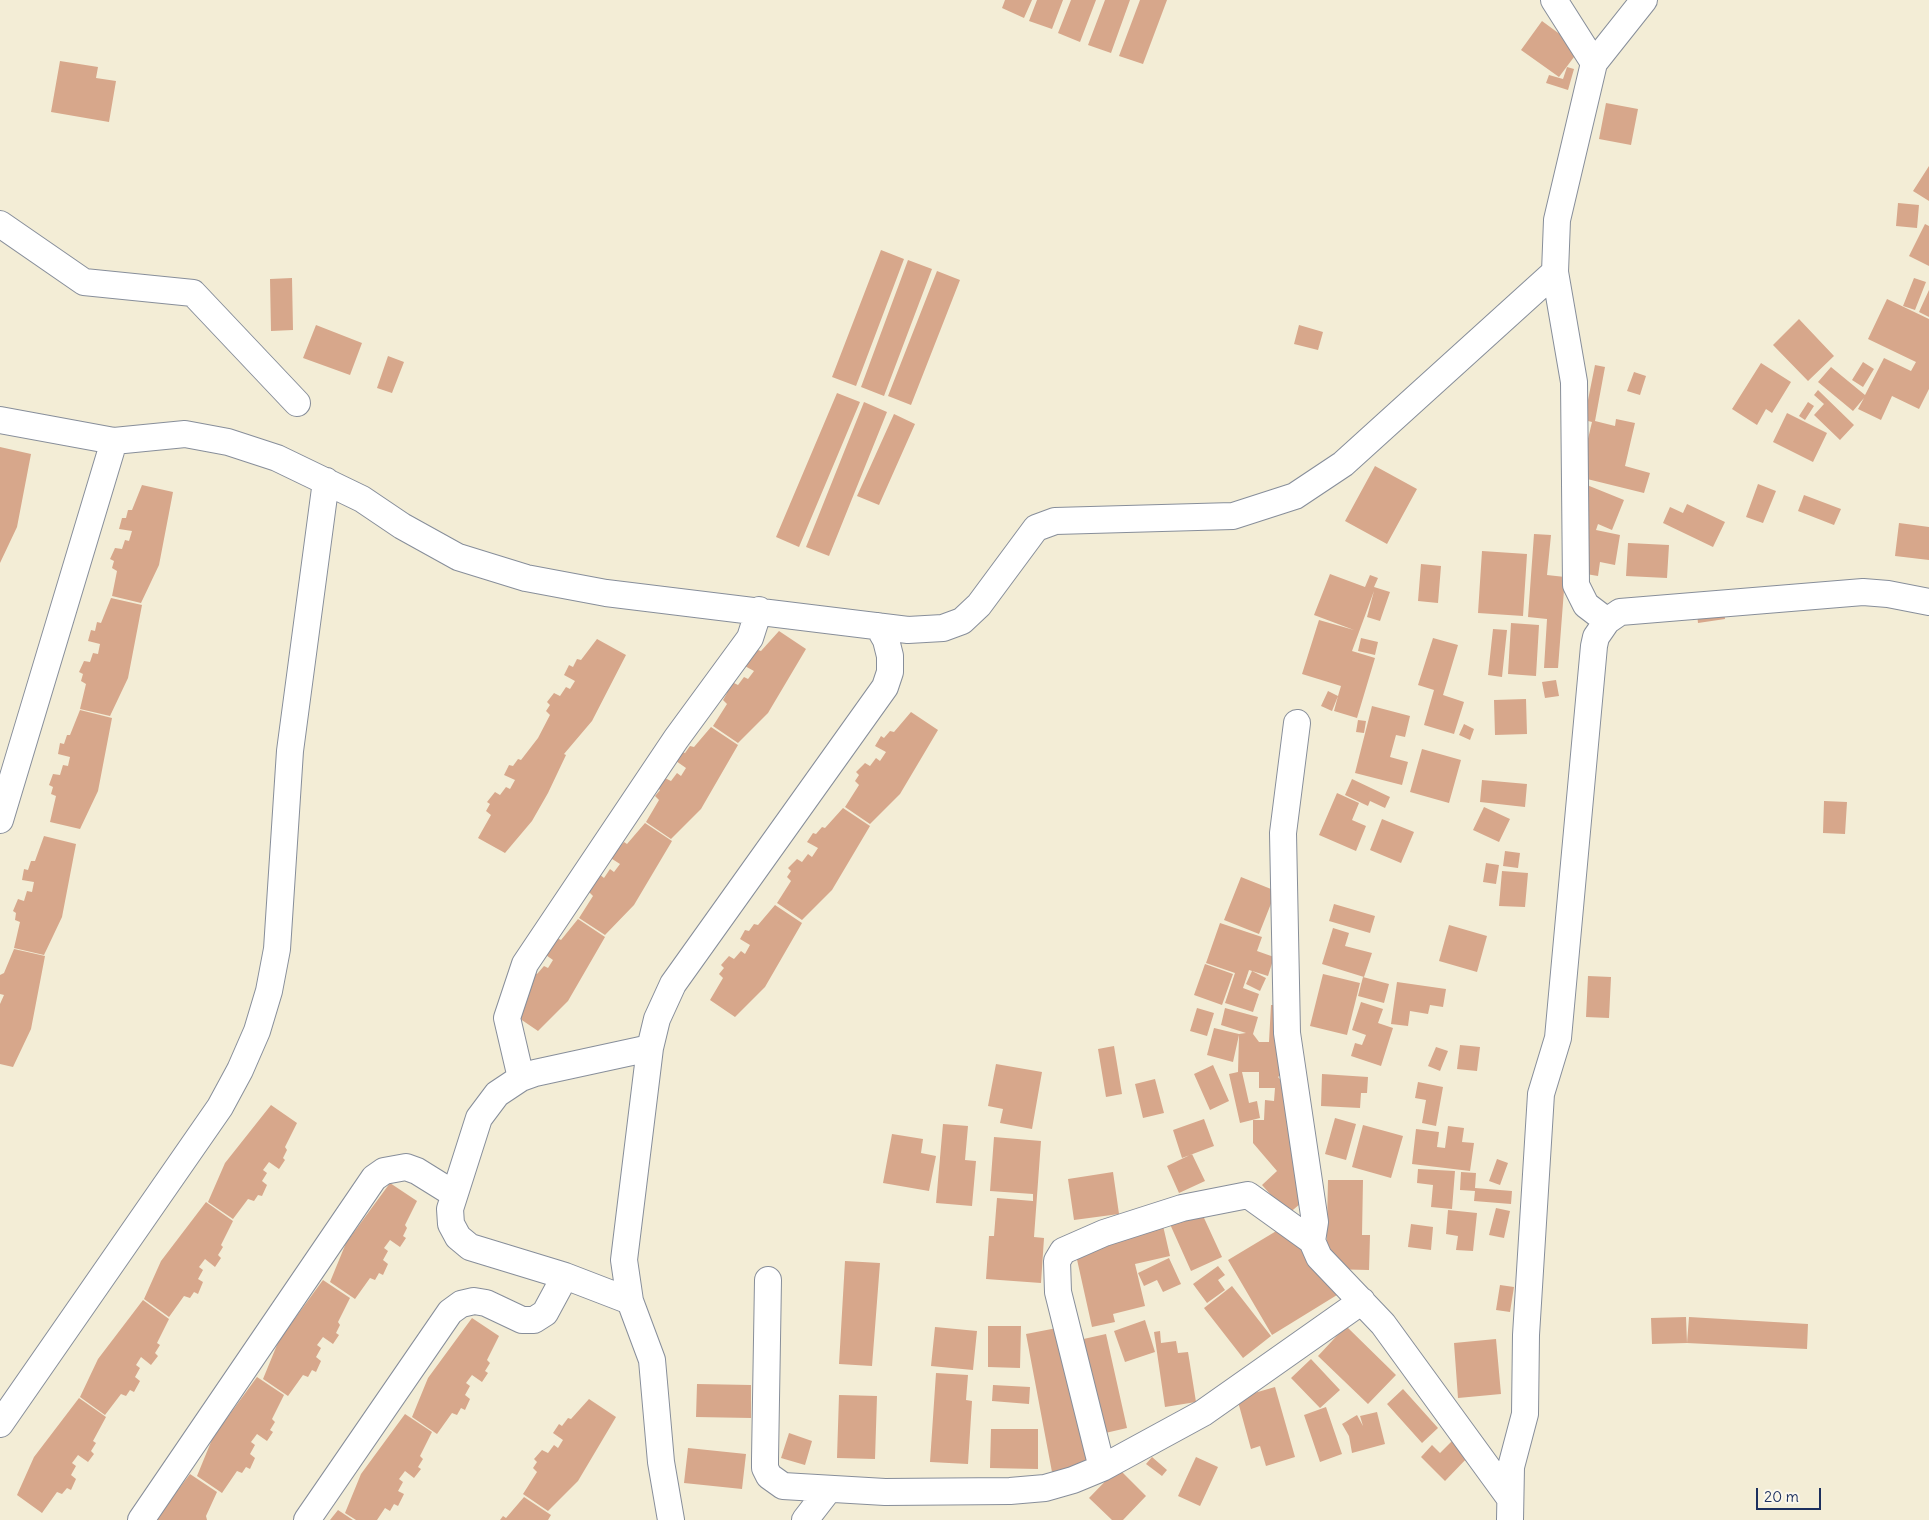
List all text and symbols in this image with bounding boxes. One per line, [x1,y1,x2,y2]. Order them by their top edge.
scale bar [1759,1478,1824,1510]
text: 20 m [1764,1487,1799,1506]

